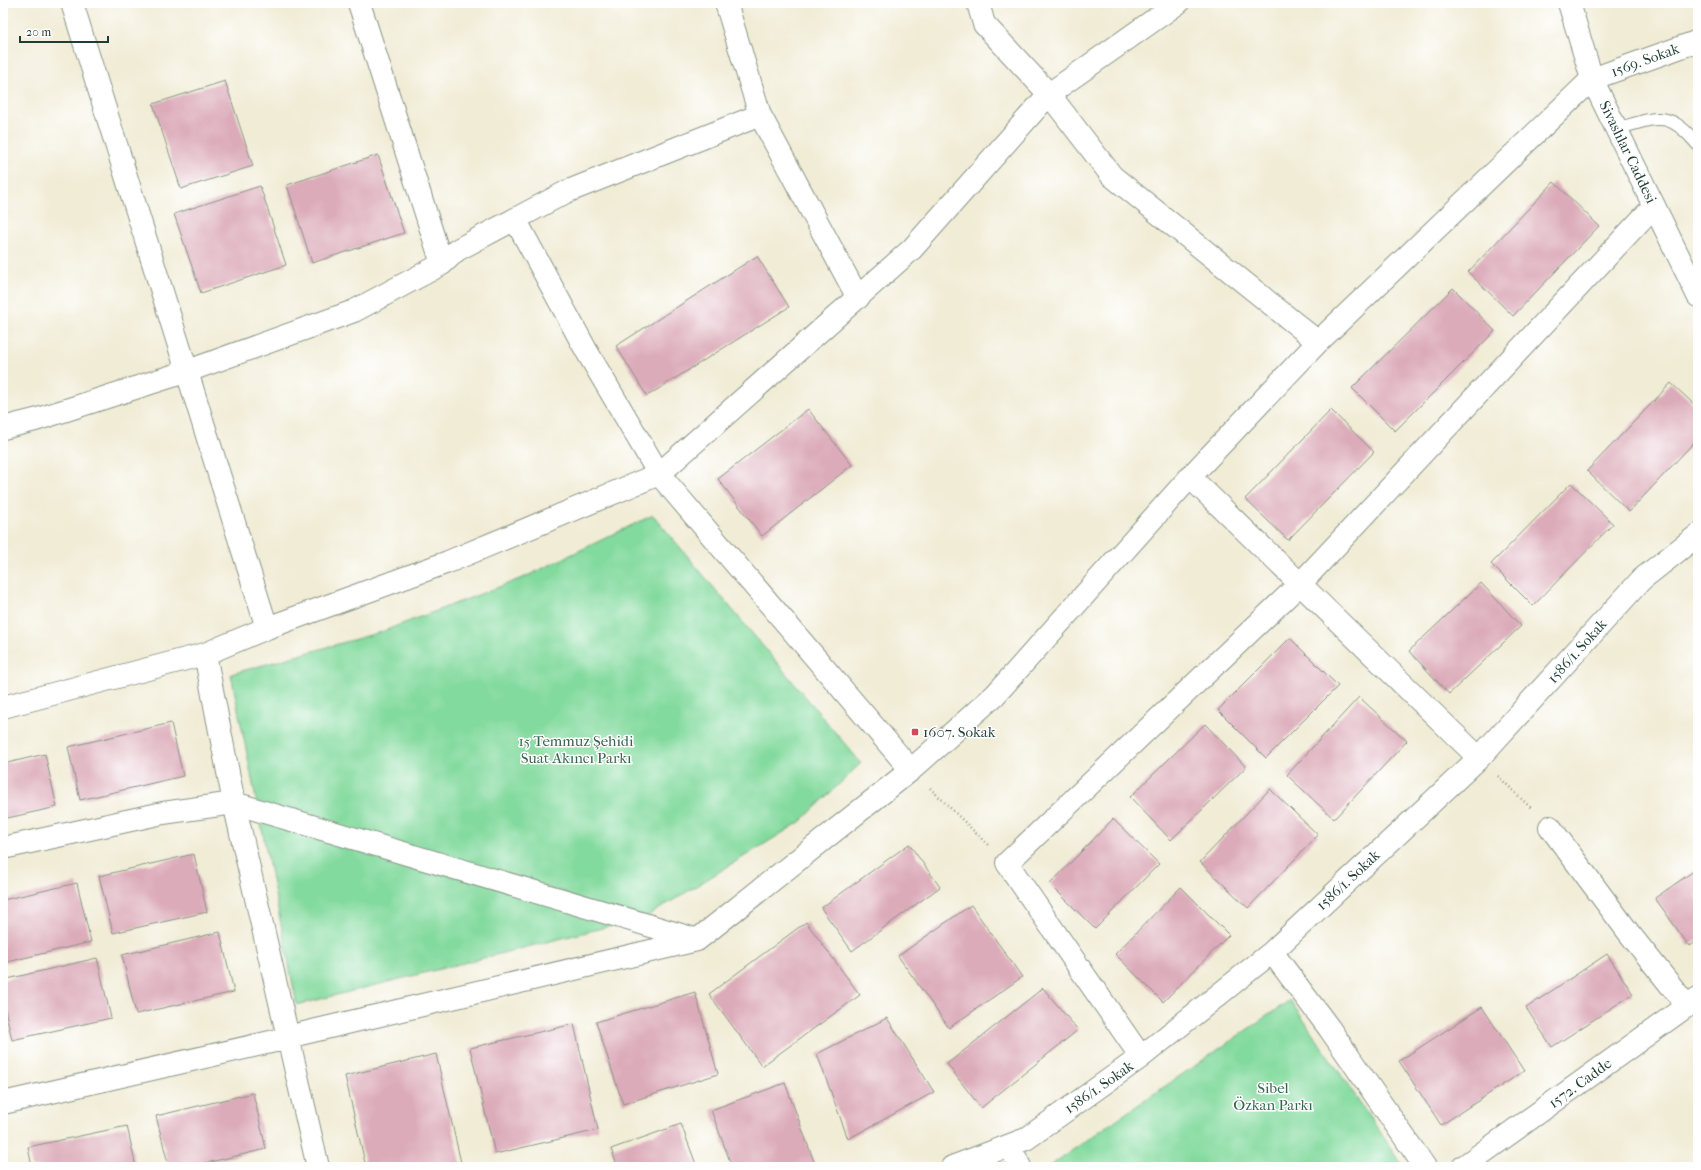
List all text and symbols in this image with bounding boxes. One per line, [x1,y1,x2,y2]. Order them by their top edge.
scale bar [20,18,108,44]
text: 20 m [26,25,51,39]
street label: 1569. Sokak [1608,39,1682,81]
street label: Sivaslılar Caddesi [1595,98,1661,207]
street label: 1586/1. Sokak [1543,615,1611,687]
place label: 1607. Sokak [923,723,996,741]
marker: 1607. Sokak [910,727,920,737]
park label: 15 Temmuz Şehidi Suat Akıncı Parkı [519,732,634,767]
street label: 1586/1. Sokak [1313,846,1384,914]
street label: 1572. Cadde [1545,1054,1616,1112]
street label: 1586/1. Sokak [1061,1056,1137,1117]
park label: Sibel Özkan Parkı [1233,1079,1313,1114]

